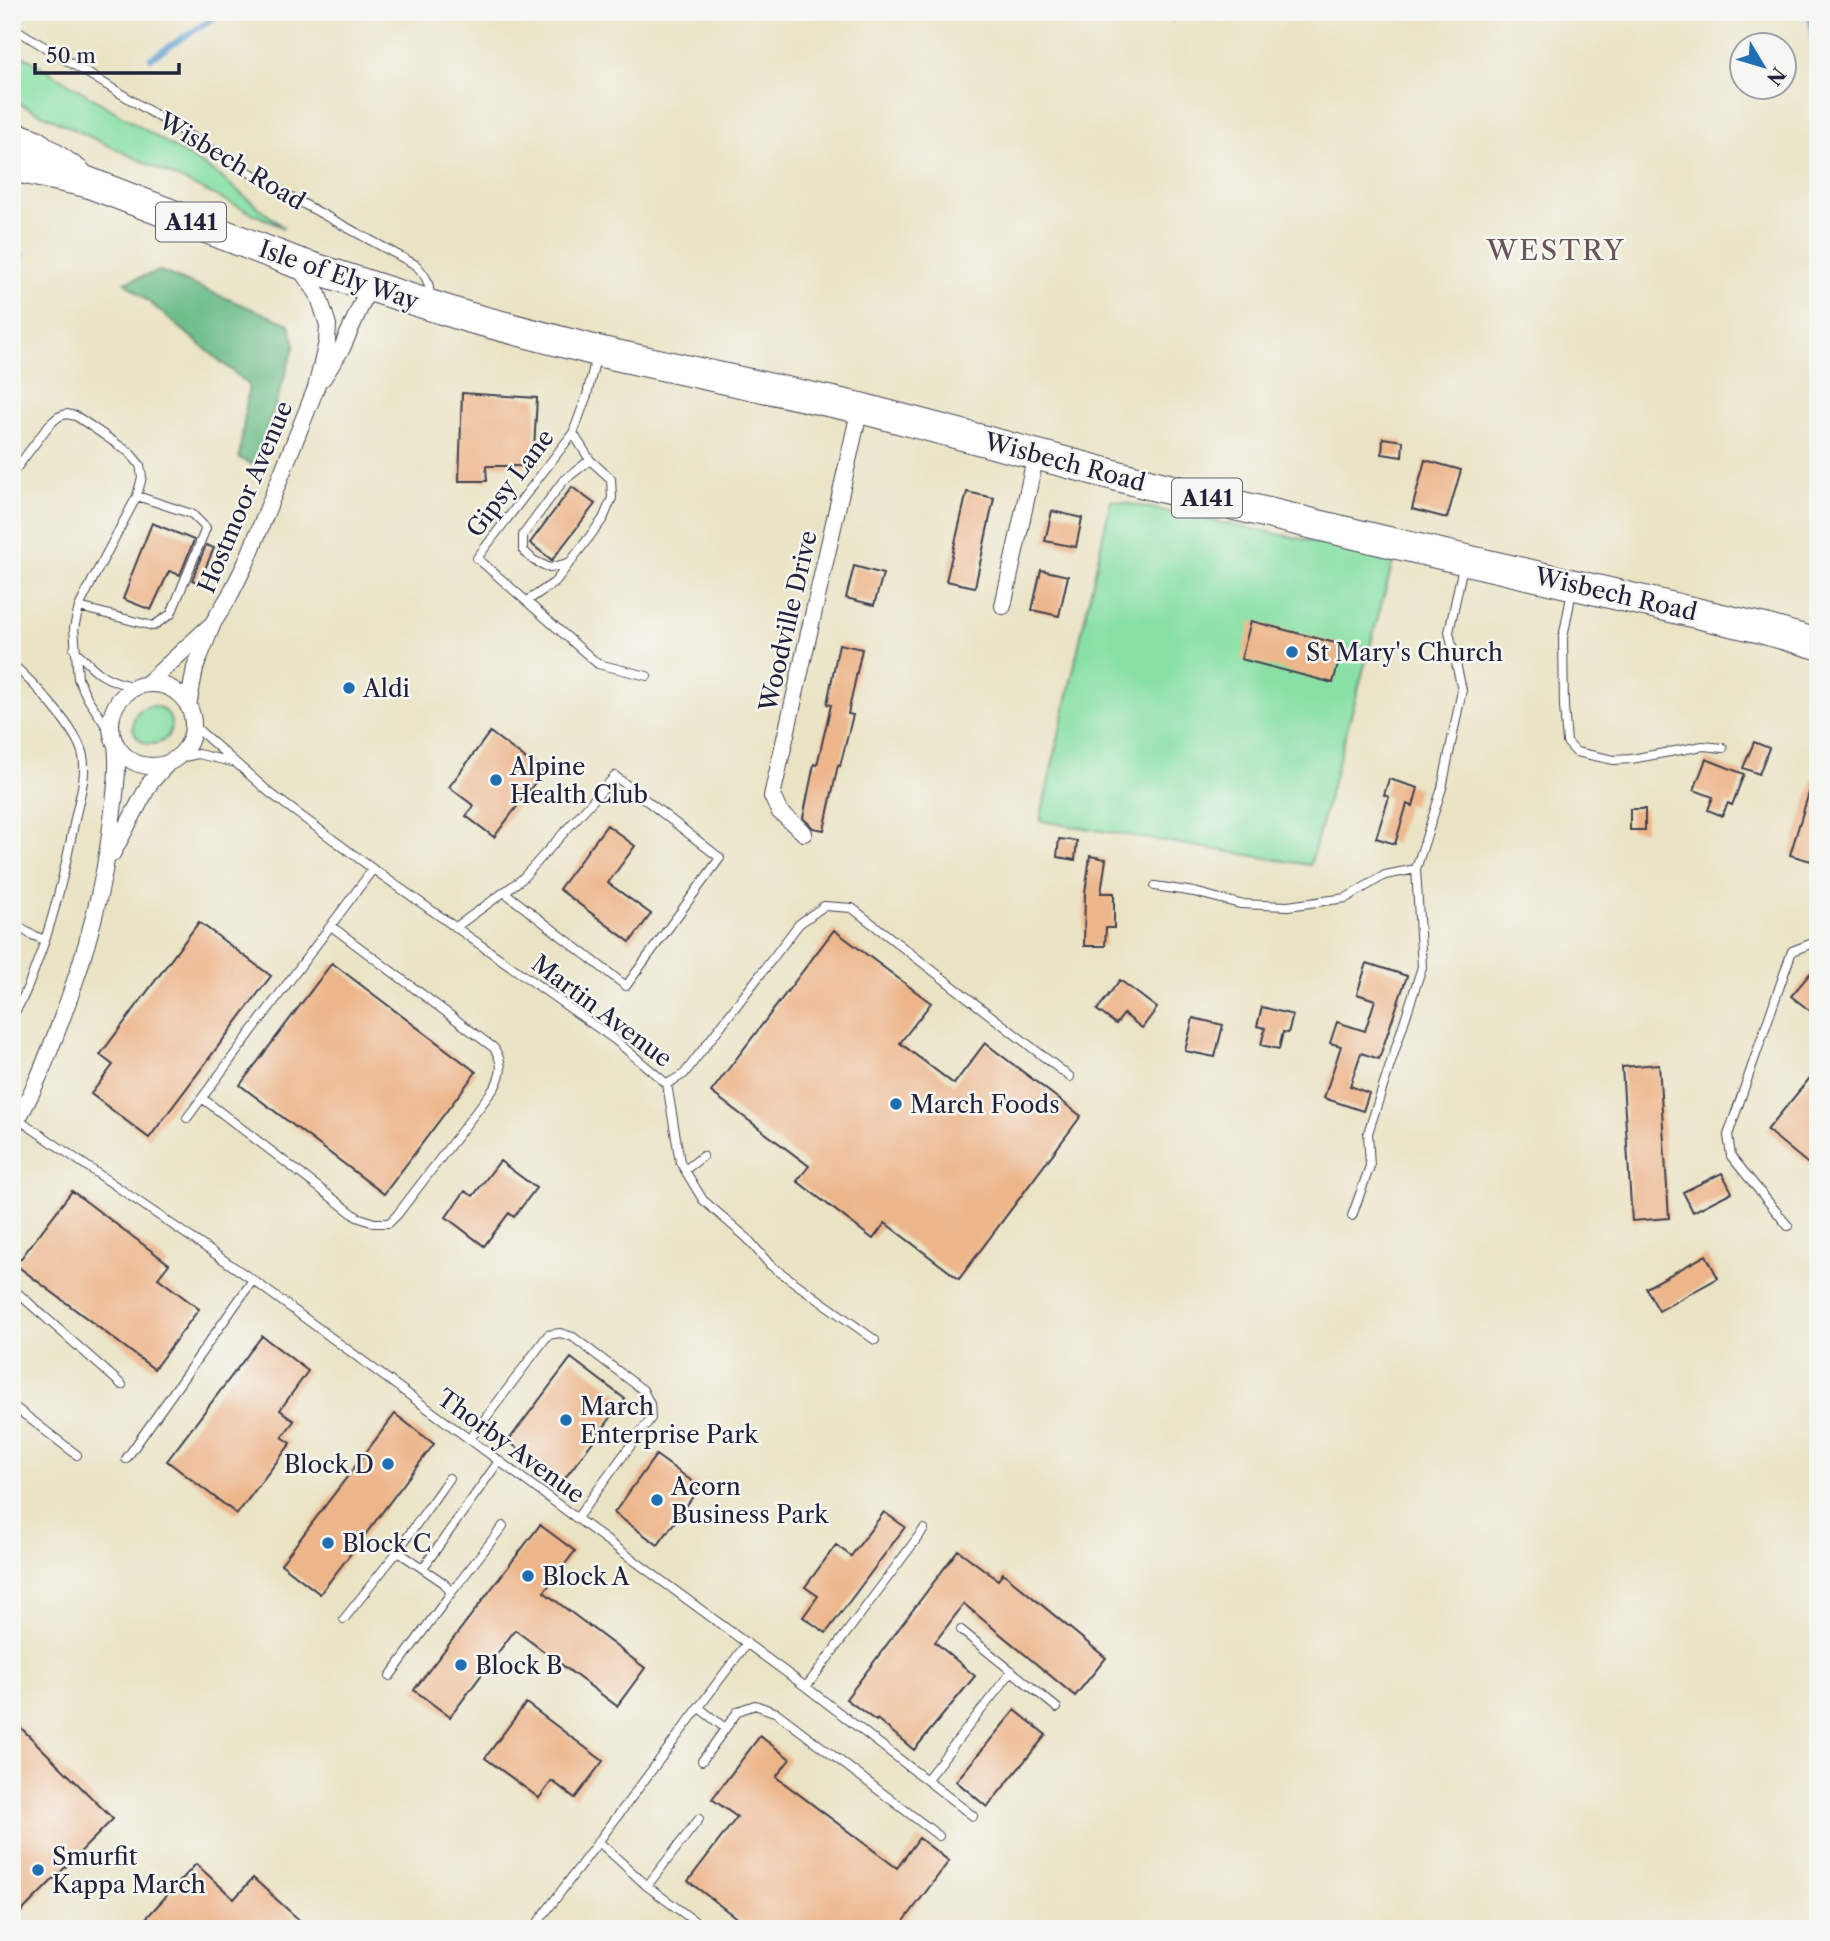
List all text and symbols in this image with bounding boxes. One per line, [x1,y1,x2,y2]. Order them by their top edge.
scale bar [35,32,178,76]
north arrow [1728,32,1798,102]
text: 50 m [46,43,96,68]
text: N [1762,63,1790,90]
street label: Wisbech Road [153,105,311,216]
road number: A141 [156,202,226,242]
district label: WESTRY [1486,233,1625,267]
street label: Isle of Ely Way [255,234,423,316]
street label: Hostmoor Avenue [191,397,299,597]
street label: Gipsy Lane [460,423,560,543]
street label: Wisbech Road [980,426,1149,497]
road number: A141 [1172,478,1242,518]
street label: Woodville Drive [753,528,823,715]
street label: Wisbech Road [1531,561,1700,627]
place label: St Mary's Church [1306,638,1503,667]
marker: St Mary's Church [1284,644,1300,660]
place label: Aldi [362,674,410,703]
marker: Aldi [341,680,357,696]
place label: Alpine Health Club [509,752,648,809]
marker: Alpine Health Club [488,772,504,788]
street label: Martin Avenue [526,949,678,1073]
place label: March Foods [910,1090,1060,1119]
marker: March Foods [888,1096,904,1112]
street label: Thorby Avenue [432,1383,590,1509]
place label: March Enterprise Park [580,1392,759,1449]
marker: March Enterprise Park [558,1412,574,1428]
place label: Block D [284,1450,374,1479]
marker: Block D [380,1456,396,1472]
place label: Acorn Business Park [670,1472,829,1529]
marker: Acorn Business Park [649,1492,665,1508]
place label: Block C [342,1529,431,1558]
marker: Block C [320,1535,336,1551]
place label: Block A [542,1562,631,1591]
marker: Block A [520,1568,536,1584]
place label: Block B [475,1651,563,1680]
marker: Block B [453,1657,469,1673]
place label: Smurfit Kappa March [52,1842,206,1899]
marker: Smurfit Kappa March [30,1862,46,1878]

